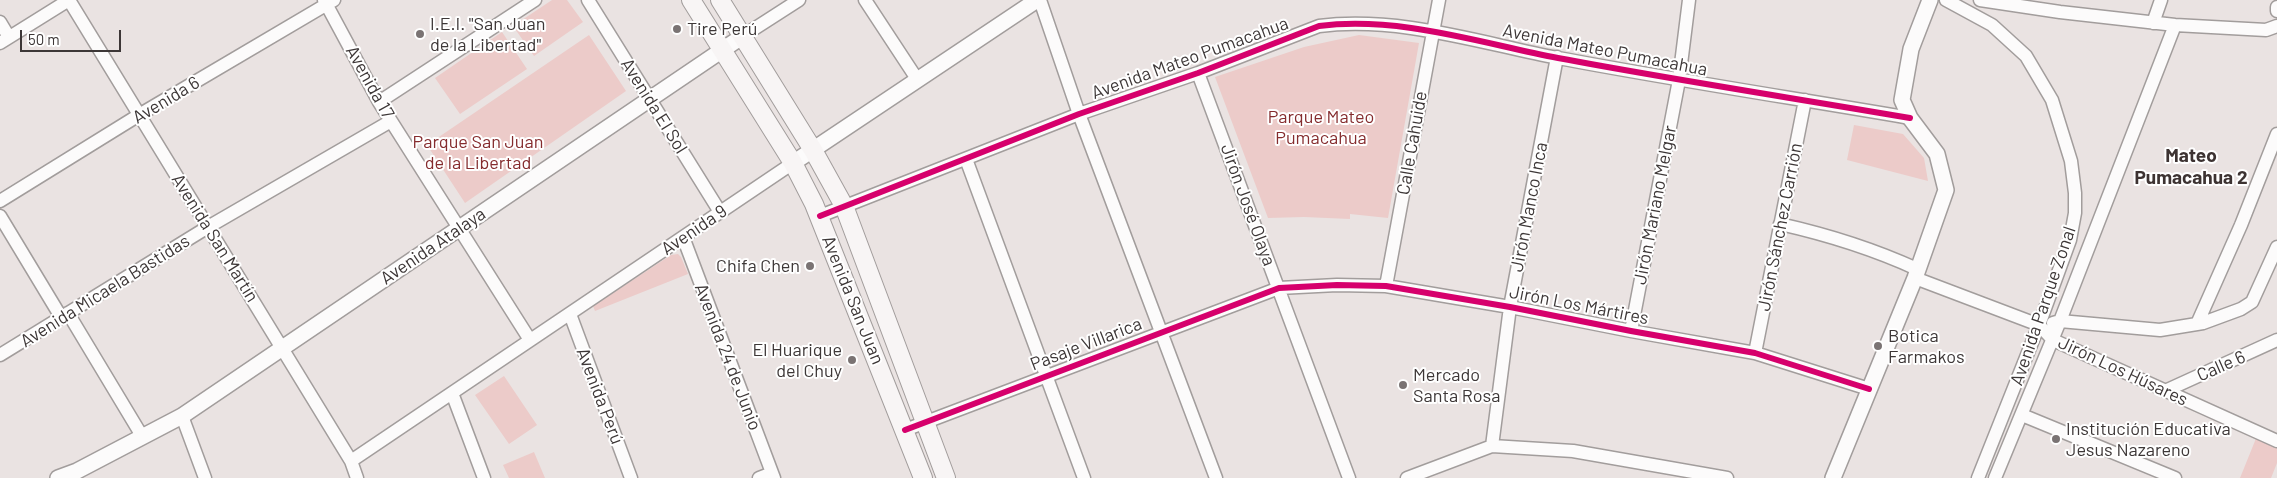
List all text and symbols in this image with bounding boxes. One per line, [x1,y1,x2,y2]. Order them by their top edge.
street label: Avenida Mateo Pumacahua [1089,12,1291,104]
place label: I.E.I. "San Juan de la Libertad" [430,13,545,56]
place label: Tire Perú [687,18,757,40]
scale bar [22,20,124,52]
street label: Avenida Mateo Pumacahua [1501,20,1709,80]
marker: Tire Perú [671,23,683,35]
marker: I.E.I. "San Juan de la Libertad" [414,28,426,40]
text: 50 m [28,30,60,48]
street label: Avenida 17 [341,42,399,122]
street label: Avenida El Sol [616,54,692,158]
street label: Avenida 6 [129,72,203,128]
street label: Calle Cahuide [1392,90,1432,196]
park label: Parque Mateo Pumacahua [1268,106,1374,148]
street label: Jirón Mariano Melgar [1629,124,1681,286]
park label: Parque San Juan de la Libertad [413,131,543,173]
street label: Jirón Manco Inca [1506,140,1552,274]
street label: Jirón José Olaya [1216,141,1280,269]
street label: Jirón Sánchez Carrión [1753,141,1807,313]
district label: Mateo Pumacahua 2 [2134,145,2248,189]
street label: Avenida San Martín [167,170,263,306]
street label: Avenida 9 [657,200,731,260]
street label: Avenida Atalaya [376,203,490,289]
street label: Avenida Parque Zonal [2006,224,2080,388]
street label: Avenida Micaela Bastidas [16,230,194,352]
street label: Avenida San Juan [817,232,889,368]
place label: Chifa Chen [716,255,800,277]
marker: Chifa Chen [804,260,816,272]
street label: Avenida 24 de Junio [690,281,766,433]
street label: Jirón Los Mártires [1508,281,1650,329]
street label: Pasaje Villarica [1027,313,1145,375]
place label: Botica Farmakos [1888,325,1965,368]
street label: Jirón Los Húsares [2055,332,2191,410]
place label: El Huarique del Chuy [752,339,842,382]
marker: Botica Farmakos [1872,340,1884,352]
street label: Avenida Perú [572,345,628,447]
street label: Calle 6 [2193,346,2249,386]
marker: El Huarique del Chuy [846,354,858,366]
place label: Mercado Santa Rosa [1413,364,1500,406]
marker: Mercado Santa Rosa [1397,379,1409,391]
place label: Institución Educativa Jesus Nazareno [2066,418,2231,460]
marker: Institución Educativa Jesus Nazareno [2050,433,2062,445]

